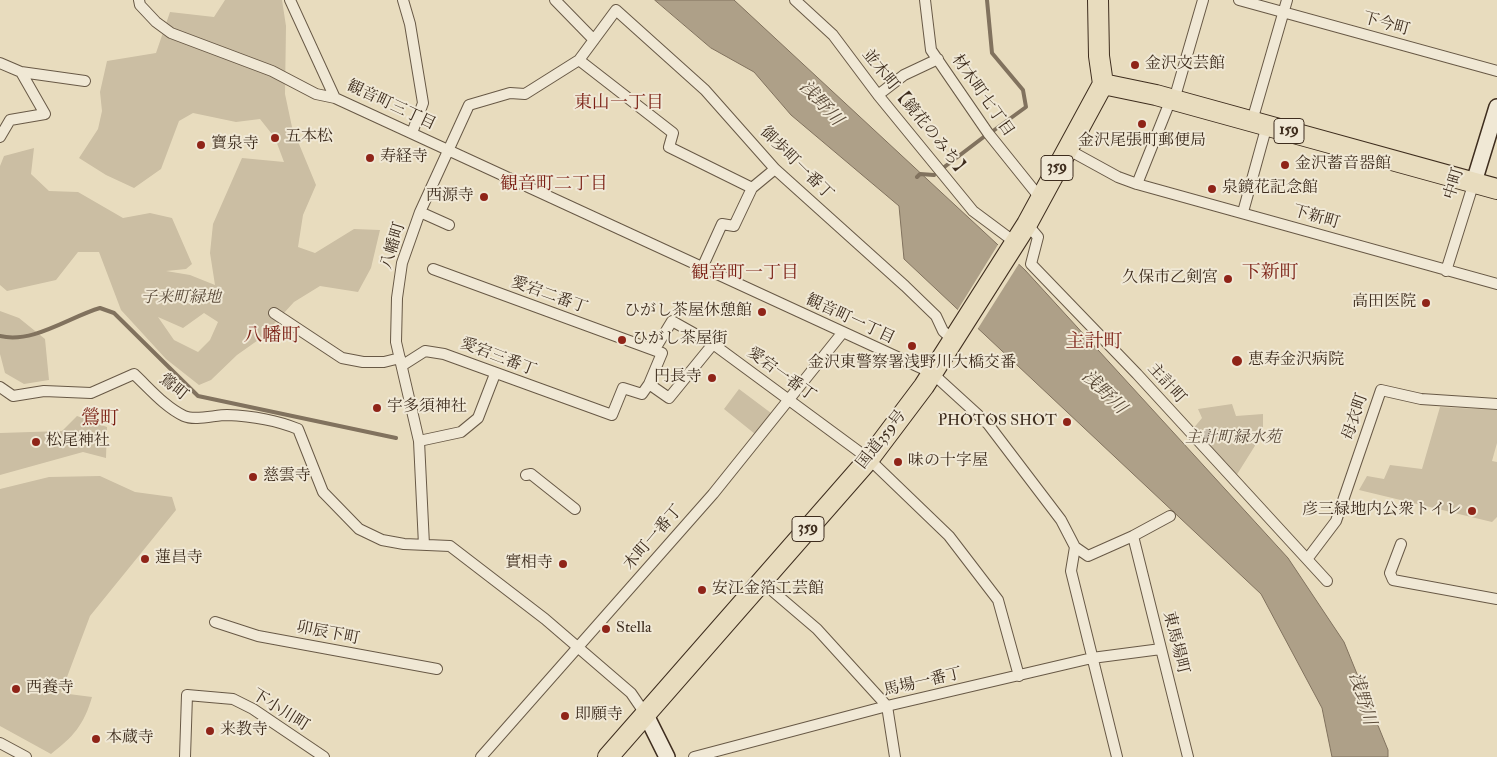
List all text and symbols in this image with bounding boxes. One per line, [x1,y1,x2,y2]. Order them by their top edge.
street label: 下今町 [1360,10,1412,40]
street label: 並木町【鏡花のみち】 [857,46,973,182]
street label: 材木町七丁目 [947,51,1017,141]
place label: 金沢文芸館 [1145,55,1225,75]
marker: 金沢文芸館 [1129,59,1141,71]
street label: 観音町三丁目 [343,77,439,135]
water label: 浅野川 [794,77,846,131]
district label: 東山一丁目 [574,93,664,115]
marker: 金沢尾張町郵便局 [1136,118,1148,130]
road number: 159 [1274,118,1304,144]
street label: 御歩町一番丁 [755,123,837,205]
place label: 五本松 [285,128,333,148]
marker: 五本松 [269,132,281,144]
place label: 金沢尾張町郵便局 [1078,132,1206,152]
place label: 寶泉寺 [211,135,259,155]
marker: 寶泉寺 [195,139,207,151]
place label: 寿経寺 [380,148,428,168]
marker: 寿経寺 [364,152,376,164]
place label: 金沢蓄音器館 [1295,155,1391,175]
road number: 359 [1041,156,1073,180]
marker: 金沢蓄音器館 [1279,159,1291,171]
street label: 中町 [1441,166,1469,202]
district label: 観音町二丁目 [500,174,608,196]
place label: 泉鏡花記念館 [1222,179,1318,199]
marker: 泉鏡花記念館 [1206,183,1218,195]
place label: 西源寺 [426,187,474,207]
marker: 西源寺 [478,191,490,203]
street label: 下新町 [1290,202,1342,234]
street label: 八幡町 [378,220,410,272]
district label: 観音町一丁目 [691,263,799,285]
district label: 下新町 [1242,263,1298,285]
place label: 久保市乙剣宮 [1122,269,1218,289]
street label: 愛宕二番丁 [508,273,590,319]
marker: 久保市乙剣宮 [1222,273,1234,285]
park label: 子来町緑地 [141,289,221,309]
street label: 観音町一丁目 [802,291,898,349]
place label: 高田医院 [1352,293,1416,313]
marker: 高田医院 [1420,297,1432,309]
place label: ひがし茶屋休憩館 [624,302,752,322]
marker: ひがし茶屋休憩館 [756,306,768,318]
district label: 八幡町 [244,326,300,348]
place label: ひがし茶屋街 [632,330,728,350]
district label: 主計町 [1066,332,1122,354]
marker: ひがし茶屋街 [616,334,628,346]
street label: 愛宕三番丁 [457,335,539,381]
marker: 金沢東警察署浅野川大橋交番 [906,340,918,352]
street label: 愛宕一番丁 [743,344,819,406]
place label: 恵寿金沢病院 [1248,351,1344,371]
place label: 金沢東警察署浅野川大橋交番 [808,354,1016,374]
marker: 恵寿金沢病院 [1230,354,1244,368]
street label: 主計町 [1143,360,1189,408]
water label: 浅野川 [1076,366,1130,420]
place label: 円長寺 [654,368,702,388]
street label: 鶯町 [155,370,191,406]
marker: 円長寺 [706,372,718,384]
street label: 母衣町 [1339,391,1373,443]
place label: 宇多須神社 [387,398,467,418]
marker: 宇多須神社 [371,402,383,414]
street label: 国道359号 [853,407,911,473]
district label: 鶯町 [81,409,119,431]
place label: PHOTOS SHOT [938,412,1057,432]
marker: PHOTOS SHOT [1061,416,1073,428]
park label: 主計町緑水苑 [1185,429,1281,449]
place label: 松尾神社 [46,432,110,452]
marker: 松尾神社 [30,436,42,448]
place label: 味の十字屋 [908,452,988,472]
marker: 味の十字屋 [892,456,904,468]
place label: 慈雲寺 [263,467,311,487]
marker: 慈雲寺 [247,471,259,483]
place label: 彦三緑地内公衆トイレ [1302,501,1462,521]
street label: 木町一番丁 [621,502,687,574]
marker: 彦三緑地内公衆トイレ [1466,505,1478,517]
road number: 359 [792,516,824,542]
place label: 蓮昌寺 [155,549,203,569]
marker: 蓮昌寺 [139,553,151,565]
place label: 實相寺 [505,554,553,574]
marker: 實相寺 [557,558,569,570]
place label: 安江金箔工芸館 [712,580,824,600]
marker: 安江金箔工芸館 [696,584,708,596]
street label: 東馬場町 [1158,610,1192,676]
street label: 卯辰下町 [295,618,361,650]
place label: Stella [616,619,652,639]
marker: Stella [600,623,612,635]
street label: 馬場一番丁 [882,665,964,701]
water label: 浅野川 [1343,670,1379,728]
place label: 西養寺 [26,679,74,699]
marker: 西養寺 [10,683,22,695]
street label: 下小川町 [248,686,312,736]
place label: 即願寺 [575,706,623,726]
marker: 即願寺 [559,710,571,722]
place label: 来教寺 [220,721,268,741]
marker: 来教寺 [204,725,216,737]
place label: 本蔵寺 [106,729,154,749]
marker: 本蔵寺 [90,733,102,745]

